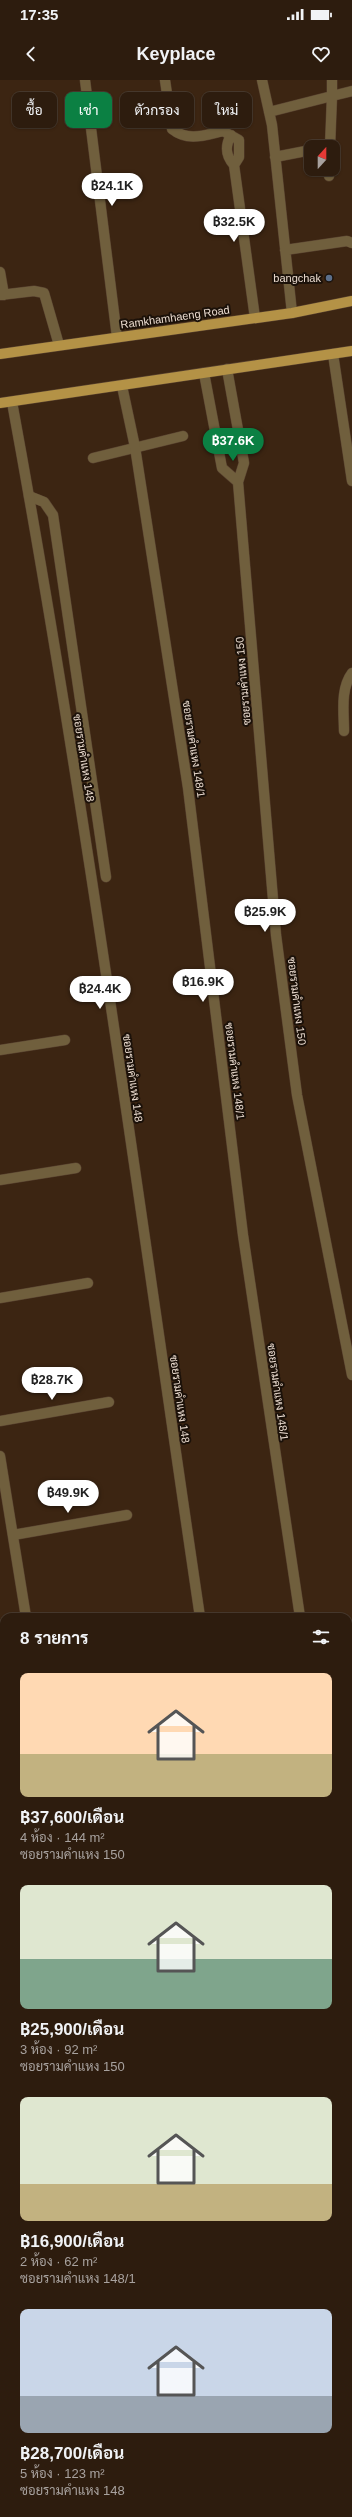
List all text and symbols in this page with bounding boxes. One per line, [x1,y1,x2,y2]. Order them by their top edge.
text: 17:35 [20,6,58,23]
icon: back [20,43,42,65]
icon: heart [310,43,332,65]
text: Keyplace [136,44,216,64]
chip: ซื้อ [12,92,57,128]
chip: เช่า [65,92,112,128]
chip: ตัวกรอง [120,92,194,128]
chip: ใหม่ [202,92,252,128]
north arrow [304,140,340,176]
map controls [304,140,340,176]
pin: ฿24.1K [79,173,145,207]
text: ฿24.1K [91,178,133,193]
pin: ฿32.5K [201,209,267,243]
text: ฿32.5K [213,214,255,229]
place label: bangchak [273,272,321,284]
marker: bangchak [324,273,334,283]
street label: Ramkhamhaeng Road [120,303,230,331]
pin: ฿37.6K [200,428,266,462]
text: ฿37.6K [212,433,254,448]
street label: ซอยรามคำแหง 150 [232,636,253,726]
street label: ซอยรามคำแหง 148/1 [180,700,209,798]
street label: ซอยรามคำแหง 148 [71,713,98,803]
pin: ฿25.9K [232,899,298,933]
text: ฿25.9K [244,904,286,919]
street label: ซอยรามคำแหง 150 [286,956,309,1046]
pin: ฿16.9K [170,969,236,1003]
text: ฿16.9K [182,974,224,989]
pin: ฿24.4K [67,976,133,1010]
text: ฿24.4K [79,981,121,996]
street label: ซอยรามคำแหง 148/1 [223,1022,248,1120]
street label: ซอยรามคำแหง 148 [121,1033,146,1123]
street label: ซอยรามคำแหง 148/1 [265,1343,292,1441]
street label: ซอยรามคำแหง 148 [168,1354,193,1444]
pin: ฿28.7K [19,1367,85,1401]
text: ฿28.7K [31,1372,73,1387]
pin: ฿49.9K [35,1480,101,1514]
text: ฿49.9K [47,1485,89,1500]
icon: filters [310,1626,332,1648]
text: 8 รายการ [20,1629,89,1648]
icon: home [140,1699,212,1771]
text: ฿37,600/เดือน [20,1808,124,1827]
text: 4 ห้อง · 144 m² [20,1830,105,1845]
text: ซอยรามคำแหง 150 [20,1847,125,1862]
icon: home [140,1911,212,1983]
text: ฿25,900/เดือน [20,2020,124,2039]
text: 3 ห้อง · 92 m² [20,2042,97,2057]
text: ซอยรามคำแหง 150 [20,2059,125,2074]
icon: home [140,2123,212,2195]
text: ฿16,900/เดือน [20,2232,124,2251]
text: 2 ห้อง · 62 m² [20,2254,97,2269]
text: ซอยรามคำแหง 148/1 [20,2271,136,2286]
icon: home [140,2335,212,2407]
text: ฿28,700/เดือน [20,2444,124,2463]
text: 5 ห้อง · 123 m² [20,2466,105,2481]
text: ซอยรามคำแหง 148 [20,2483,125,2498]

